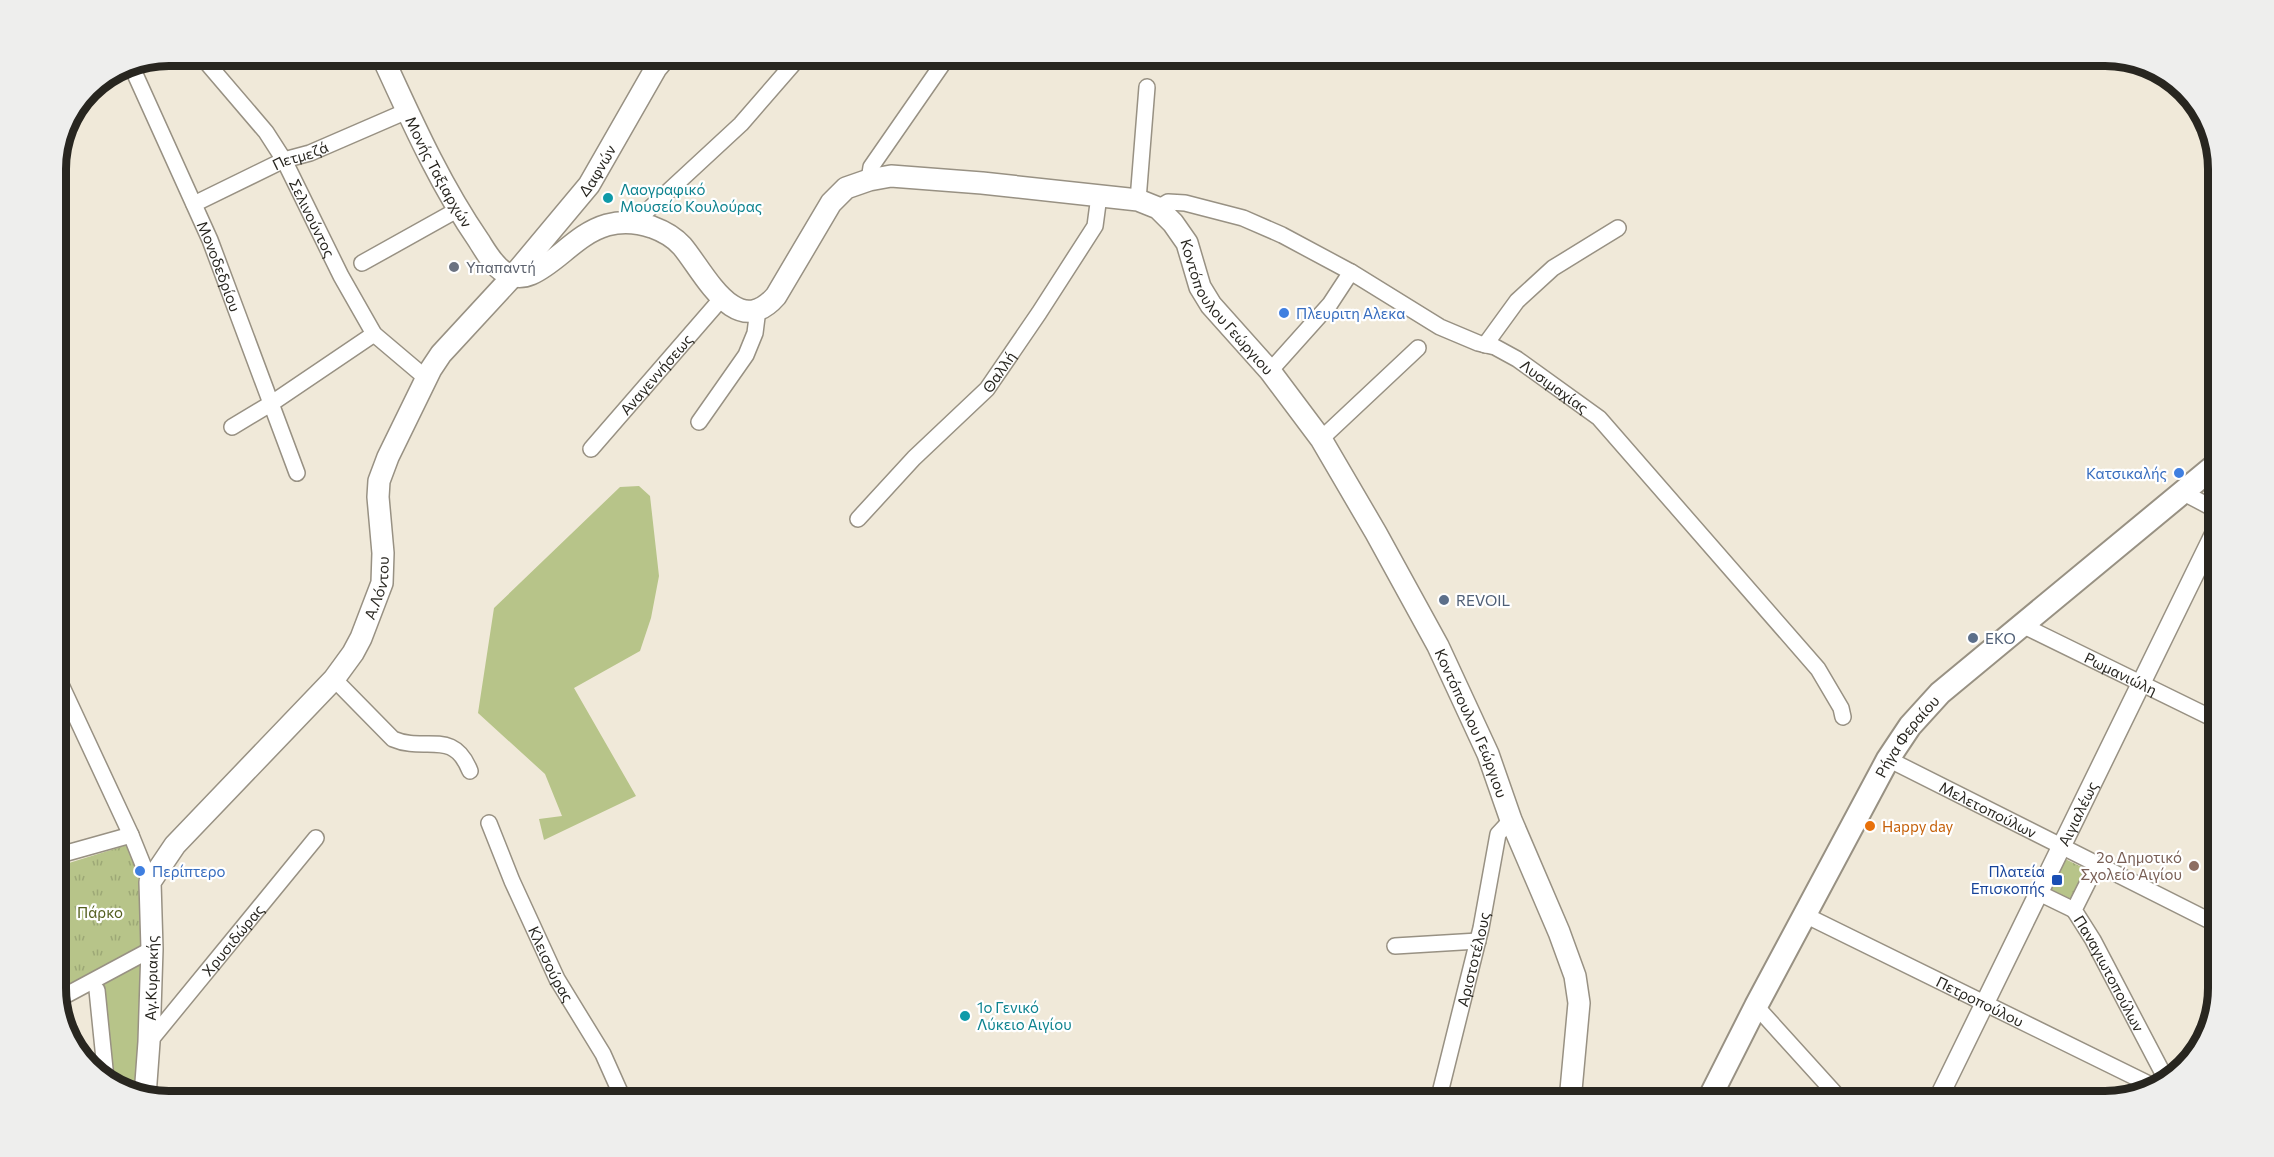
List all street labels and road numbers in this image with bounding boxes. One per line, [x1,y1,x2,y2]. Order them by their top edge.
street label: Μονής Ταξιαρχών [402,113,477,231]
street label: Πετμεζά [269,137,331,173]
street label: Δαφνών [575,141,619,200]
street label: Σελινούντος [286,176,339,260]
street label: Μονοδεδρίου [194,218,245,314]
street label: Κοντόπουλου Γεώργιου [1177,237,1278,378]
street label: Αναγεννήσεως [616,330,696,418]
street label: Θαλλή [978,348,1019,396]
street label: Λυσιμαχίας [1517,355,1592,417]
street label: Α.Λόντου [360,556,392,622]
street label: Κοντόπουλου Γεώργιου [1431,646,1511,800]
street label: Ρωμανιώλη [2082,648,2160,699]
street label: Ρήγα Φεραίου [1871,691,1943,780]
street label: Μελετοπούλων [1937,777,2040,841]
street label: Αιγιαλέως [2054,778,2101,849]
street label: Χρυσιδώρας [198,900,267,979]
street label: Αριστοτέλους [1453,911,1493,1008]
street label: Παναγιωτοπούλων [2071,912,2148,1035]
street label: Κλεισούρας [525,923,578,1005]
street label: Αγ.Κυριακής [141,935,161,1021]
street label: Πετροπούλου [1933,972,2027,1030]

